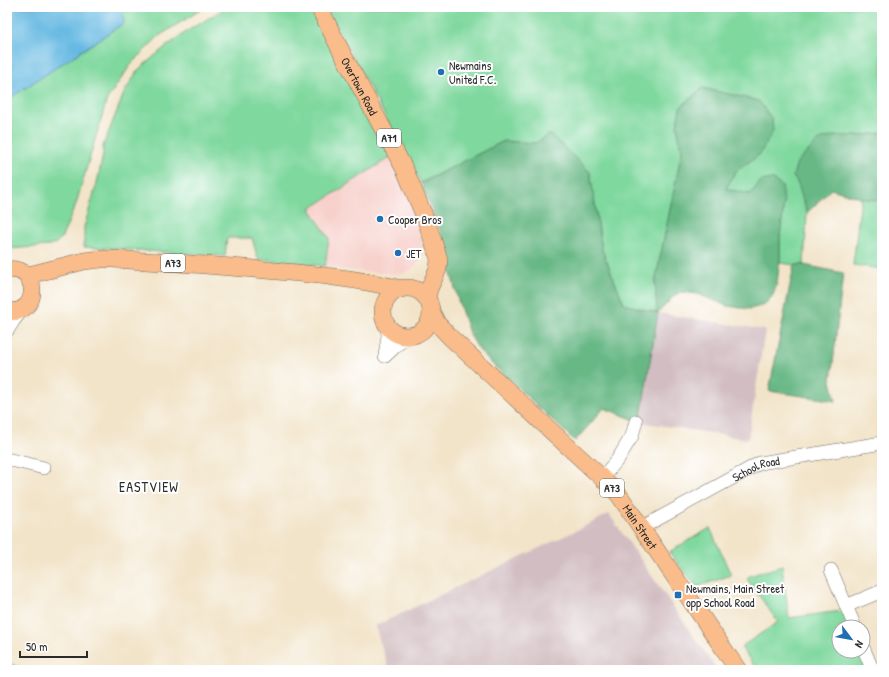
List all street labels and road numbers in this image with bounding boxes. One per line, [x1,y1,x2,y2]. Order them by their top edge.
street label: Overtown Road [337,54,383,118]
road number: A71 [377,129,401,147]
road number: A73 [161,254,185,272]
street label: School Road [729,451,781,485]
road number: A73 [600,479,624,497]
street label: Main Street [619,501,662,553]

